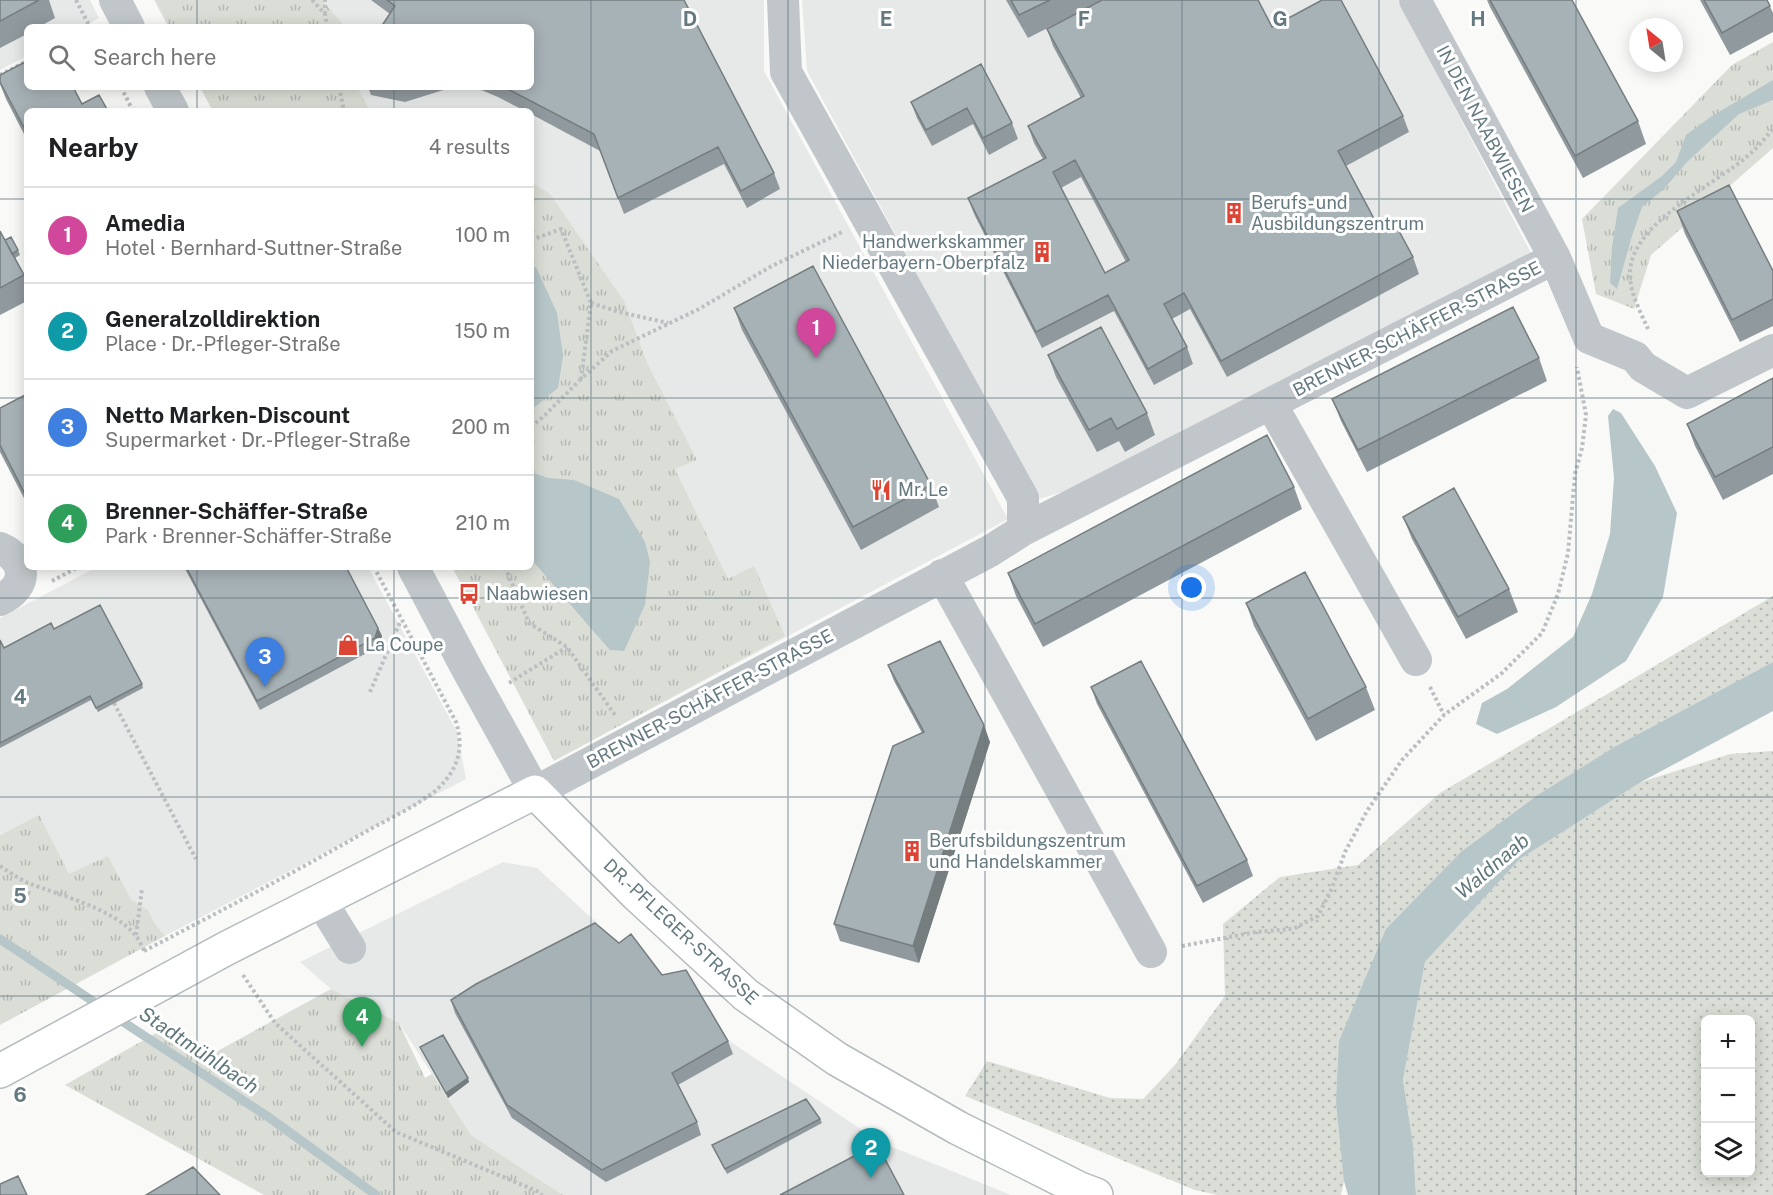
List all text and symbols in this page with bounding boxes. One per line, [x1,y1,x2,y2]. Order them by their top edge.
text: D [683,7,697,31]
text: E [880,7,892,31]
text: F [1078,7,1090,31]
text: G [1272,7,1288,31]
text: H [1470,7,1486,31]
north arrow [1629,18,1683,72]
search box [24,24,534,90]
icon: search [45,41,78,74]
street label: IN DEN NAABWIESEN [1432,42,1538,216]
text: Search here [93,44,217,70]
text: Nearby [48,132,138,163]
text: 4 results [429,135,510,159]
place label: Berufs- und Ausbildungszentrum [1251,192,1424,234]
building icon: Berufs- und Ausbildungszentrum [1222,201,1246,225]
text: Amedia [105,210,185,236]
text: 1 [63,223,72,247]
text: 100 m [455,223,510,247]
place label: Handwerkskammer Niederbayern-Oberpfalz [822,231,1025,273]
text: Hotel · Bernhard-Suttner-Straße [105,236,402,260]
building icon: Handwerkskammer Niederbayern-Oberpfalz [1030,240,1054,264]
street label: BRENNER-SCHÄFFER-STRASSE [1289,256,1544,400]
text: Generalzolldirektion [105,306,320,332]
pin: 1 [796,308,836,358]
text: 2 [61,319,74,343]
text: 150 m [455,319,510,343]
text: Place · Dr.-Pfleger-Straße [105,332,341,356]
text: Netto Marken-Discount [105,402,350,428]
text: 3 [61,415,74,439]
text: 200 m [452,415,510,439]
text: Supermarket · Dr.-Pfleger-Straße [105,428,411,452]
restaurant icon: Mr. Le [869,478,893,502]
place label: Mr. Le [898,479,948,500]
text: Brenner-Schäffer-Straße [105,498,368,524]
text: 4 [61,511,74,535]
text: 210 m [456,511,510,535]
text: Park · Brenner-Schäffer-Straße [105,524,392,548]
your location [1177,573,1206,602]
bus stop icon: Naabwiesen [457,582,481,606]
place label: Naabwiesen [486,583,588,604]
street label: BRENNER-SCHÄFFER-STRASSE [583,624,836,773]
shop icon: La Coupe [336,633,360,657]
place label: La Coupe [365,634,443,655]
pin: 3 [246,638,284,687]
text: 4 [13,685,27,709]
water label: Waldnaab [1450,828,1534,904]
place label: Berufsbildungszentrum und Handelskammer [929,830,1126,872]
building icon: Berufsbildungszentrum und Handelskammer [900,839,924,863]
street label: DR.-PFLEGER-STRASSE [600,854,763,1009]
text: 5 [13,884,27,908]
pin: 4 [342,998,382,1047]
water label: Stadtmühlbach [135,1001,263,1099]
map controls [1701,1015,1755,1177]
button: + [1701,1015,1755,1069]
button: − [1701,1069,1755,1123]
text: 6 [13,1083,27,1107]
button: layers [1701,1123,1755,1177]
pin: 2 [852,1128,890,1178]

